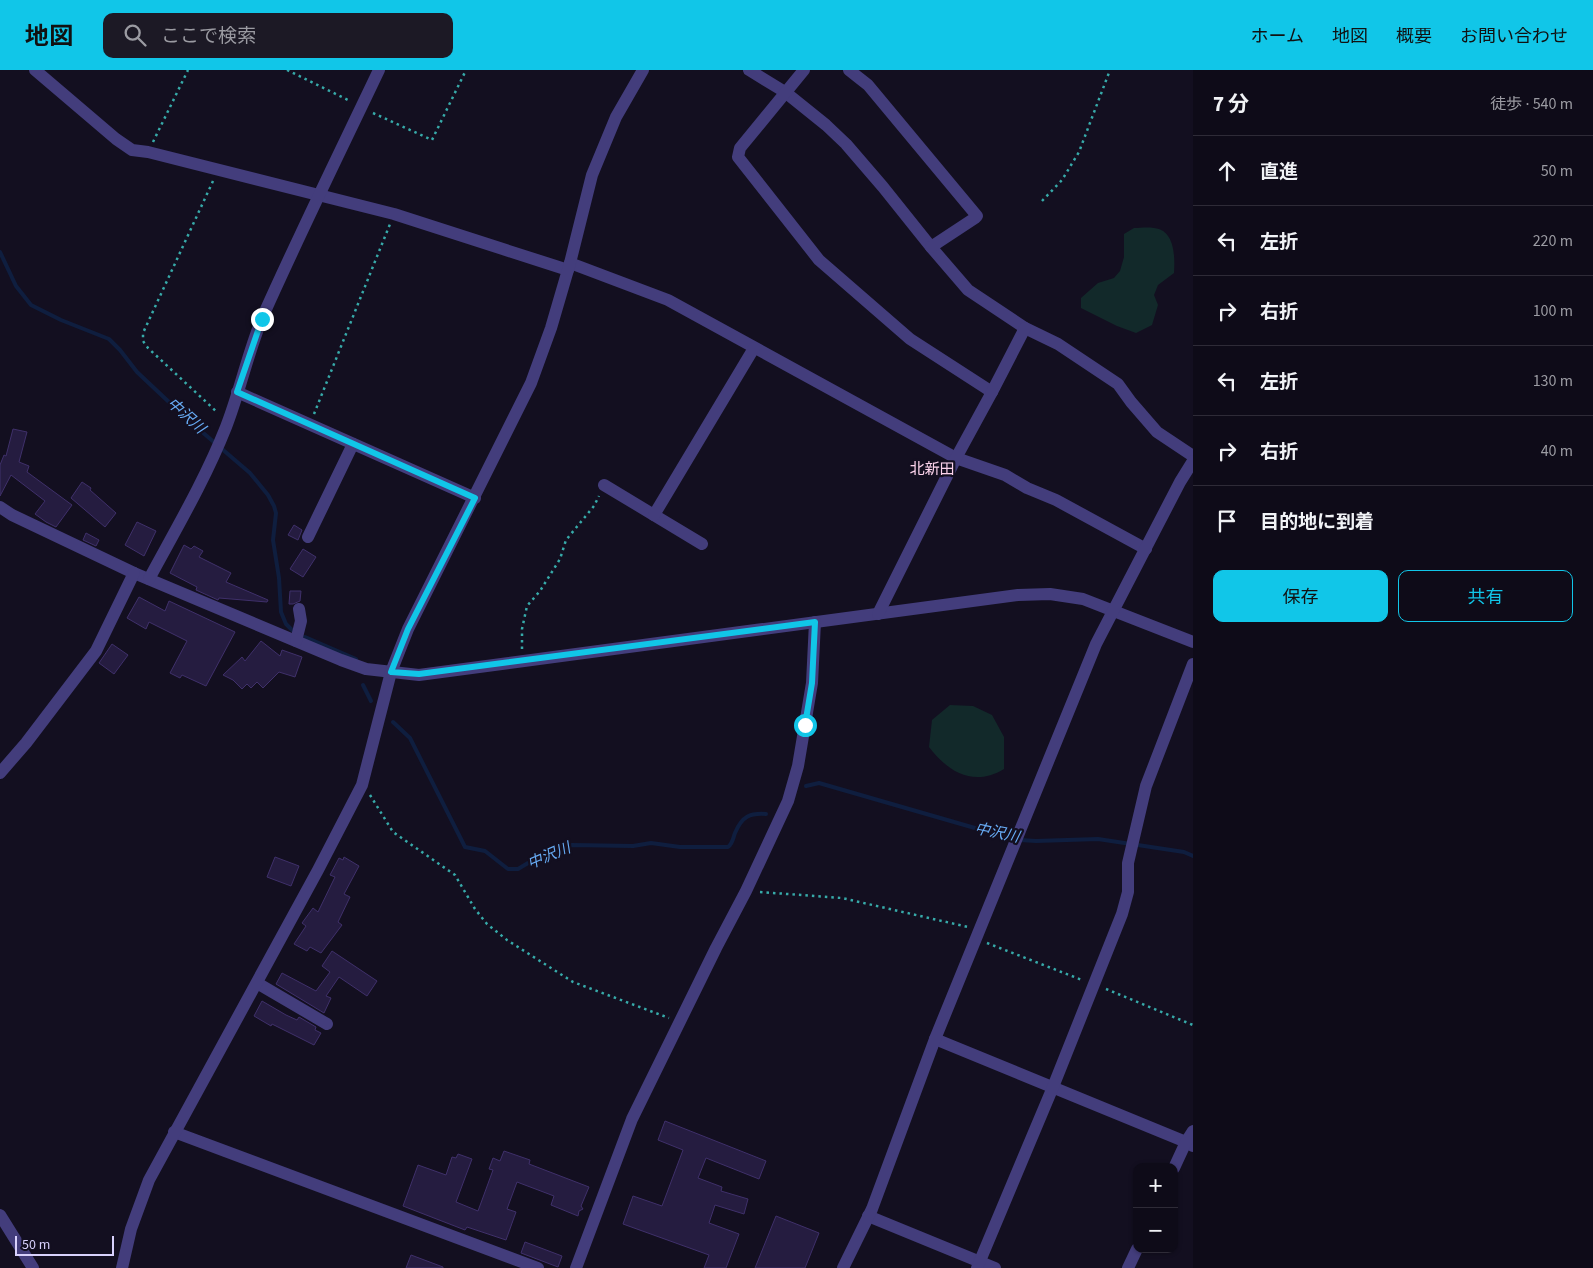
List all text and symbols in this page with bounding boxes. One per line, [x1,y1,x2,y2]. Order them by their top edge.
search box [103,13,453,58]
text: 地図 [25,19,73,54]
icon: search [121,21,149,49]
text: ここで検索 [161,23,256,50]
text: ホーム [1251,24,1304,49]
text: 地図 [1332,24,1368,49]
text: 概要 [1396,24,1432,49]
text: お問い合わせ [1460,24,1568,49]
text: 7 分 [1213,89,1249,119]
text: 徒歩 · 540 m [1490,93,1573,115]
icon: ahead [1213,157,1241,185]
text: 直進 [1260,159,1298,186]
text: 50 m [1541,160,1573,182]
icon: left [1213,227,1241,255]
text: 左折 [1260,229,1298,256]
text: 220 m [1533,230,1573,252]
icon: right [1213,297,1241,325]
text: 右折 [1260,299,1298,326]
text: 100 m [1533,300,1573,322]
route end [251,308,274,331]
icon: left [1213,367,1241,395]
text: 左折 [1260,369,1298,396]
text: 130 m [1533,370,1573,392]
water label: 中沢川 [162,393,211,440]
icon: right [1213,437,1241,465]
text: 右折 [1260,439,1298,466]
text: 40 m [1541,440,1573,462]
district label: 北新田 [909,459,955,480]
icon: arrive [1213,507,1241,535]
text: 目的地に到着 [1260,509,1374,536]
button: 保存 [1213,570,1388,622]
button: 共有 [1398,570,1573,622]
route start [794,714,817,737]
water label: 中沢川 [973,818,1023,848]
water label: 中沢川 [524,837,576,874]
map controls [1133,1163,1178,1253]
button: + [1133,1163,1178,1208]
button: − [1133,1208,1178,1253]
scale bar [15,1233,114,1256]
text: 50 m [22,1235,50,1255]

